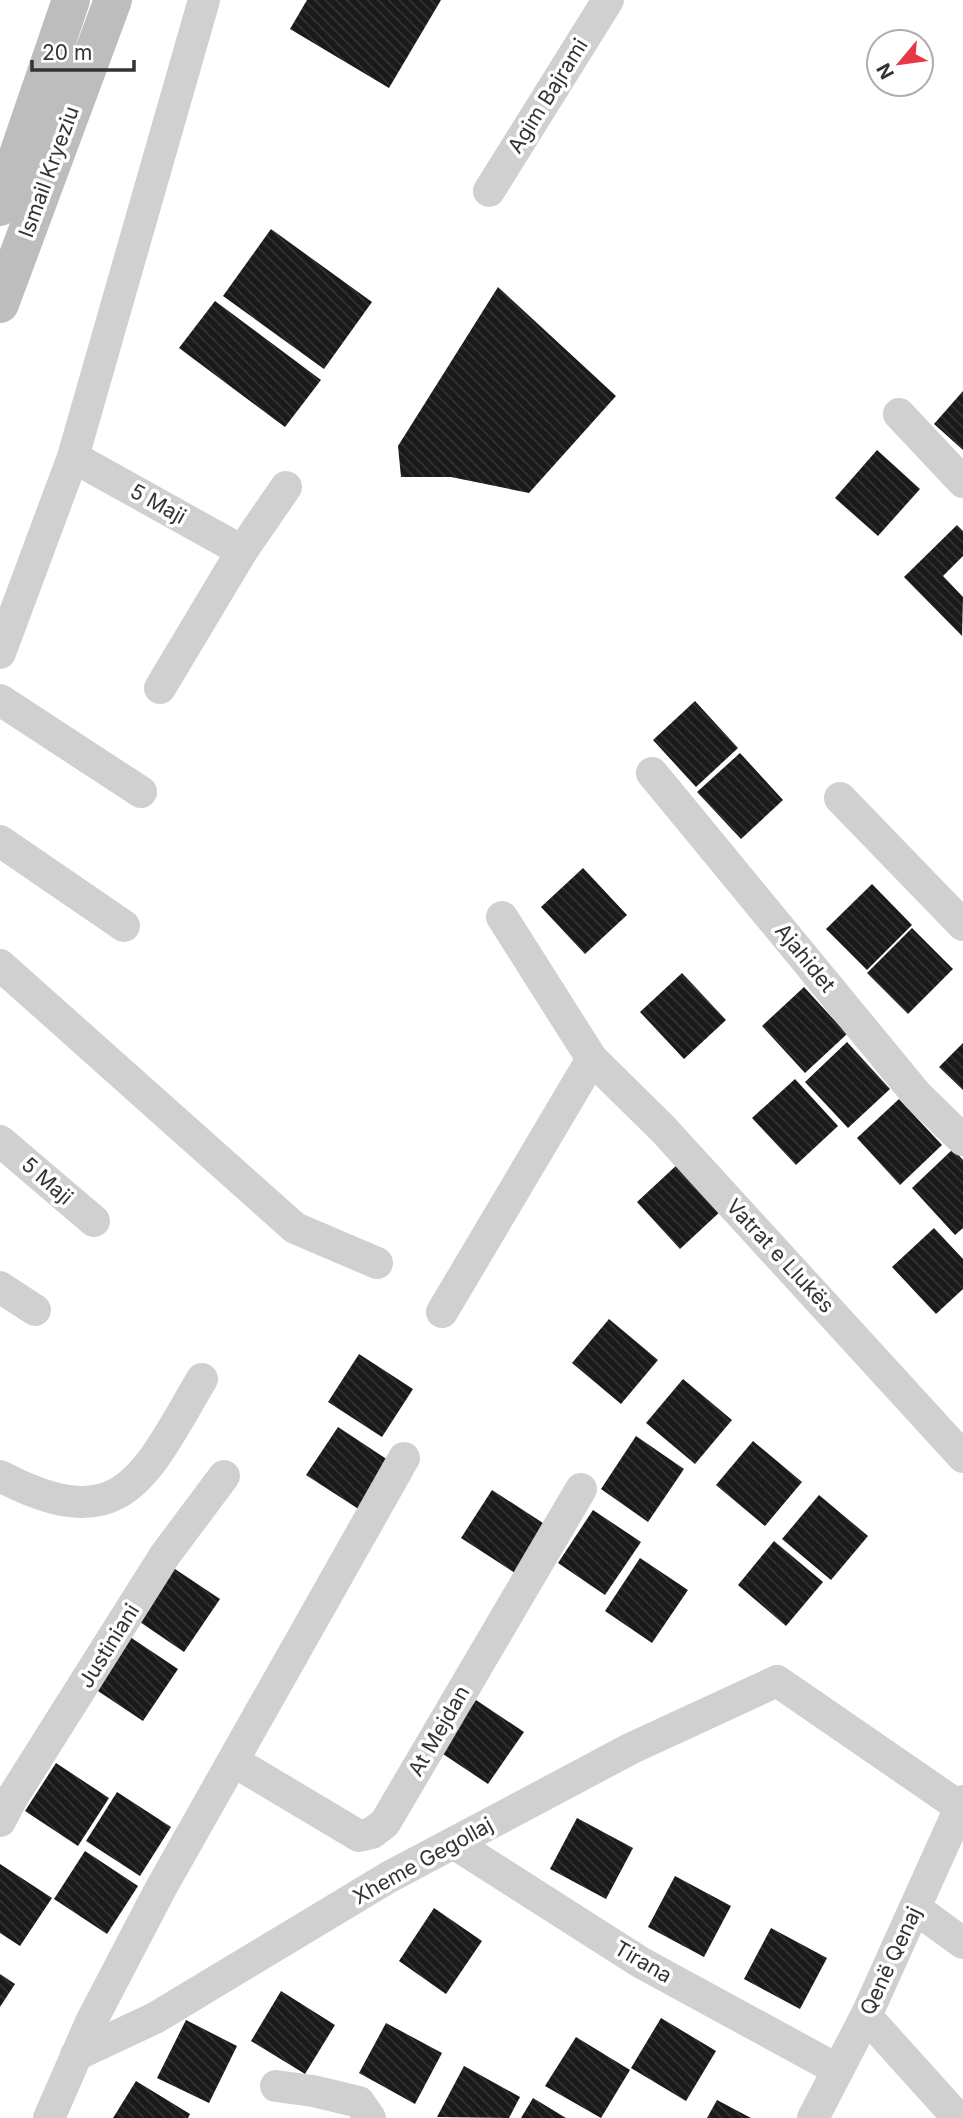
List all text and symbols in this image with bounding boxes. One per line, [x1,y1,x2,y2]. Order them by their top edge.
scale bar [32,28,133,72]
north arrow [865,28,935,98]
street label: Agim Bajrami [502,34,593,158]
text: 20 m [42,40,92,65]
text: N [872,59,899,83]
street label: Ismail Kryeziu [13,103,84,241]
street label: 5 Maji [126,478,190,529]
street label: Ajahidet [770,918,841,997]
street label: 5 Maji [17,1152,78,1210]
street label: Vatrat e Llukës [721,1194,839,1318]
street label: Justiniani [73,1599,144,1692]
street label: At Mejdan [403,1681,474,1780]
street label: Xheme Gegollaj [348,1812,497,1909]
street label: Qenë Qenaj [855,1903,926,2019]
street label: Tirana [610,1935,677,1988]

